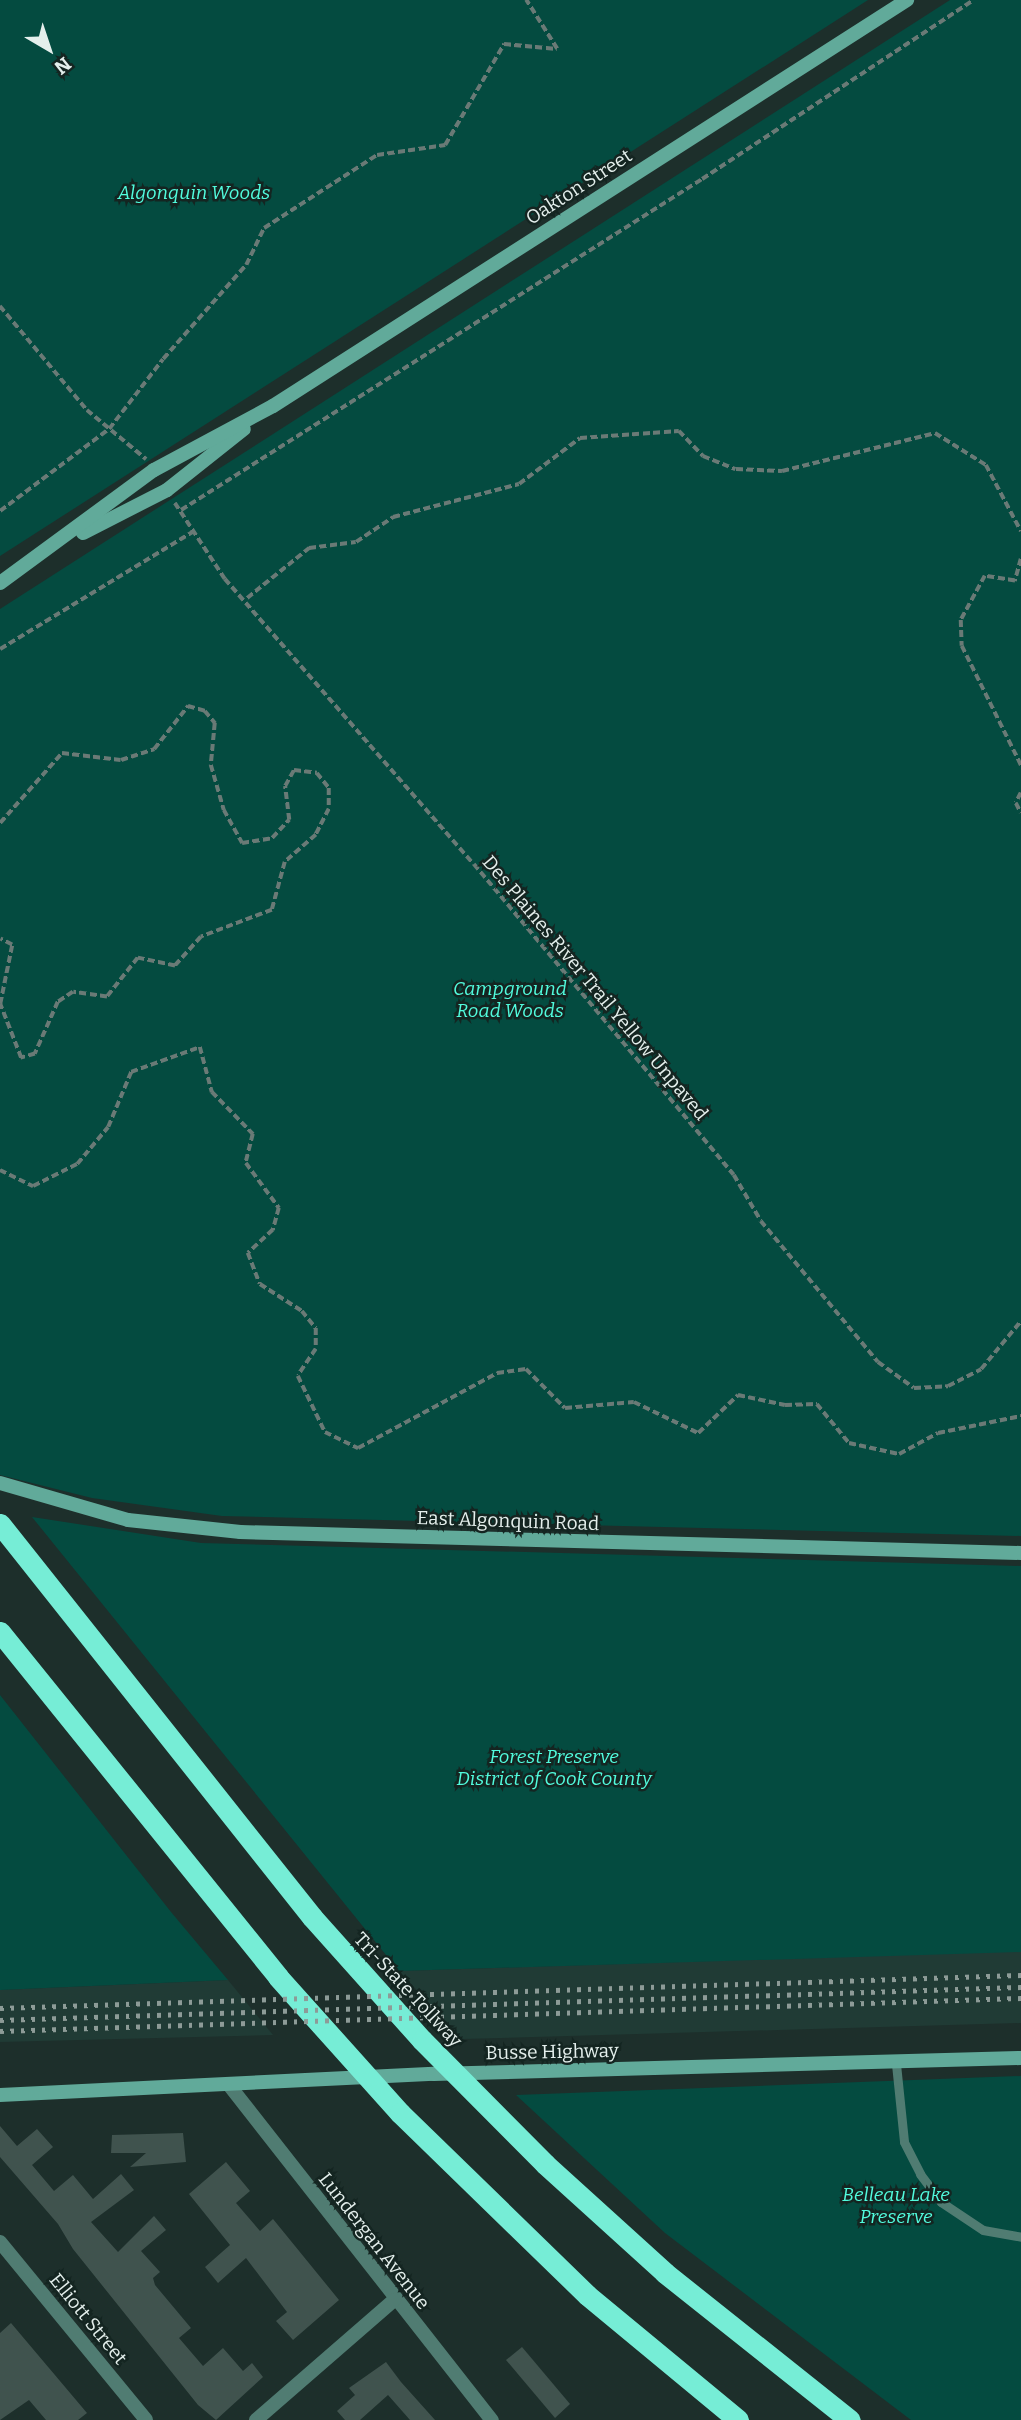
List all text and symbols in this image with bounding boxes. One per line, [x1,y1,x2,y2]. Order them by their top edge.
north arrow [14,14,84,84]
text: N [50,52,75,79]
street label: Oakton Street [522,144,636,230]
park label: Algonquin Woods [118,182,270,204]
street label: Des Plaines River Trail Yellow Unpaved [477,851,713,1125]
park label: Campground Road Woods [453,978,567,1022]
street label: East Algonquin Road [416,1506,600,1536]
park label: Forest Preserve District of Cook County [456,1746,652,1790]
street label: Tri-State Tollway [349,1928,467,2052]
street label: Busse Highway [485,2039,619,2065]
street label: Lundergan Avenue [314,2168,434,2314]
park label: Belleau Lake Preserve [842,2184,950,2228]
street label: Elliott Street [44,2269,132,2369]

